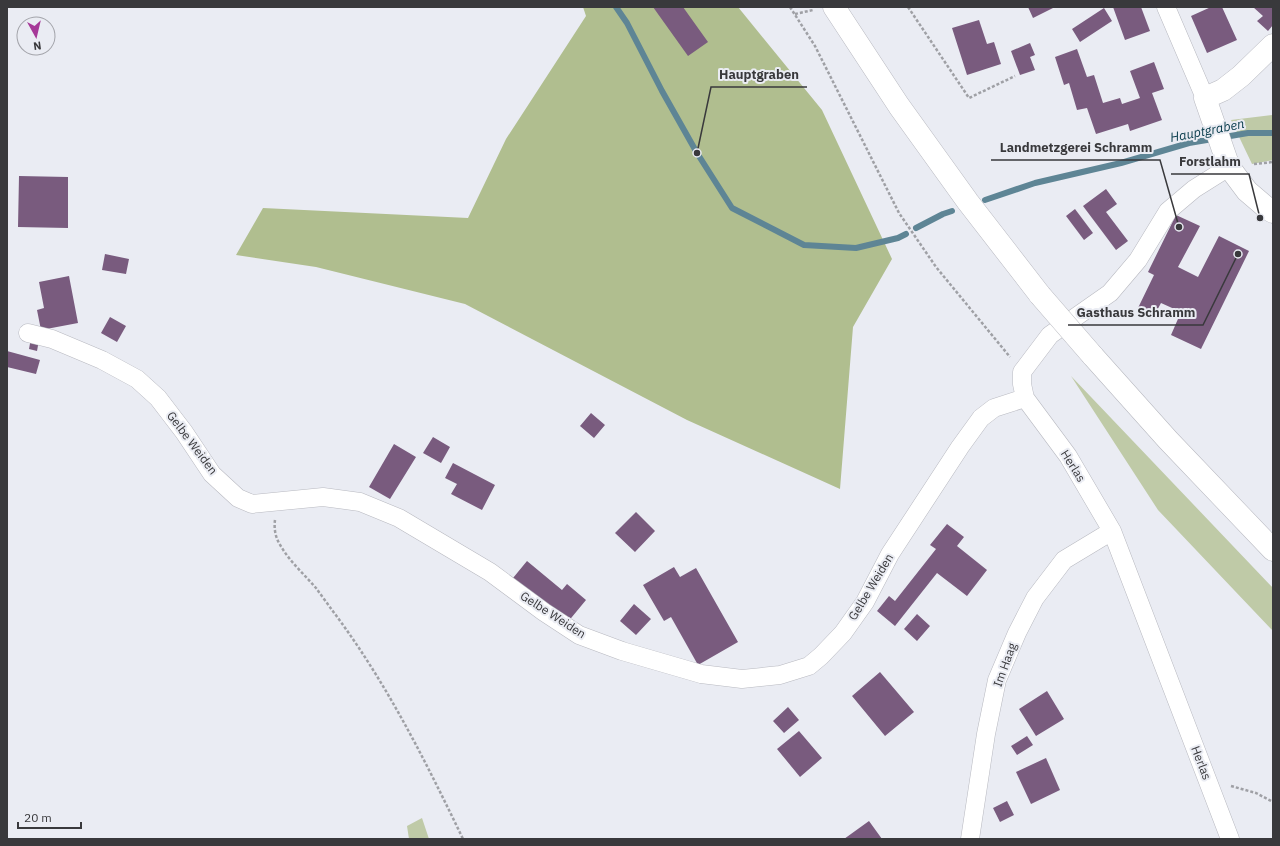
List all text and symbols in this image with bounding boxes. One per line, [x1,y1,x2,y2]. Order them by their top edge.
north arrow [16,16,56,56]
text: N [32,38,42,53]
callout: Hauptgraben [711,62,807,87]
text: Hauptgraben [719,66,799,83]
water label: Hauptgraben [1168,115,1246,146]
callout: Landmetzgerei Schramm [991,135,1160,160]
text: Landmetzgerei Schramm [1000,139,1152,156]
callout: Forstlahm [1171,149,1249,174]
text: Forstlahm [1179,153,1241,170]
callout: Gasthaus Schramm [1068,300,1203,325]
text: Gasthaus Schramm [1077,304,1195,321]
street label: Gelbe Weiden [164,408,221,477]
street label: Herlas [1058,447,1089,485]
street label: Gelbe Weiden [845,551,896,623]
street label: Gelbe Weiden [518,588,589,641]
street label: Im Haag [990,640,1020,689]
street label: Herlas [1188,744,1215,782]
scale bar [18,804,81,830]
text: 20 m [24,810,52,825]

